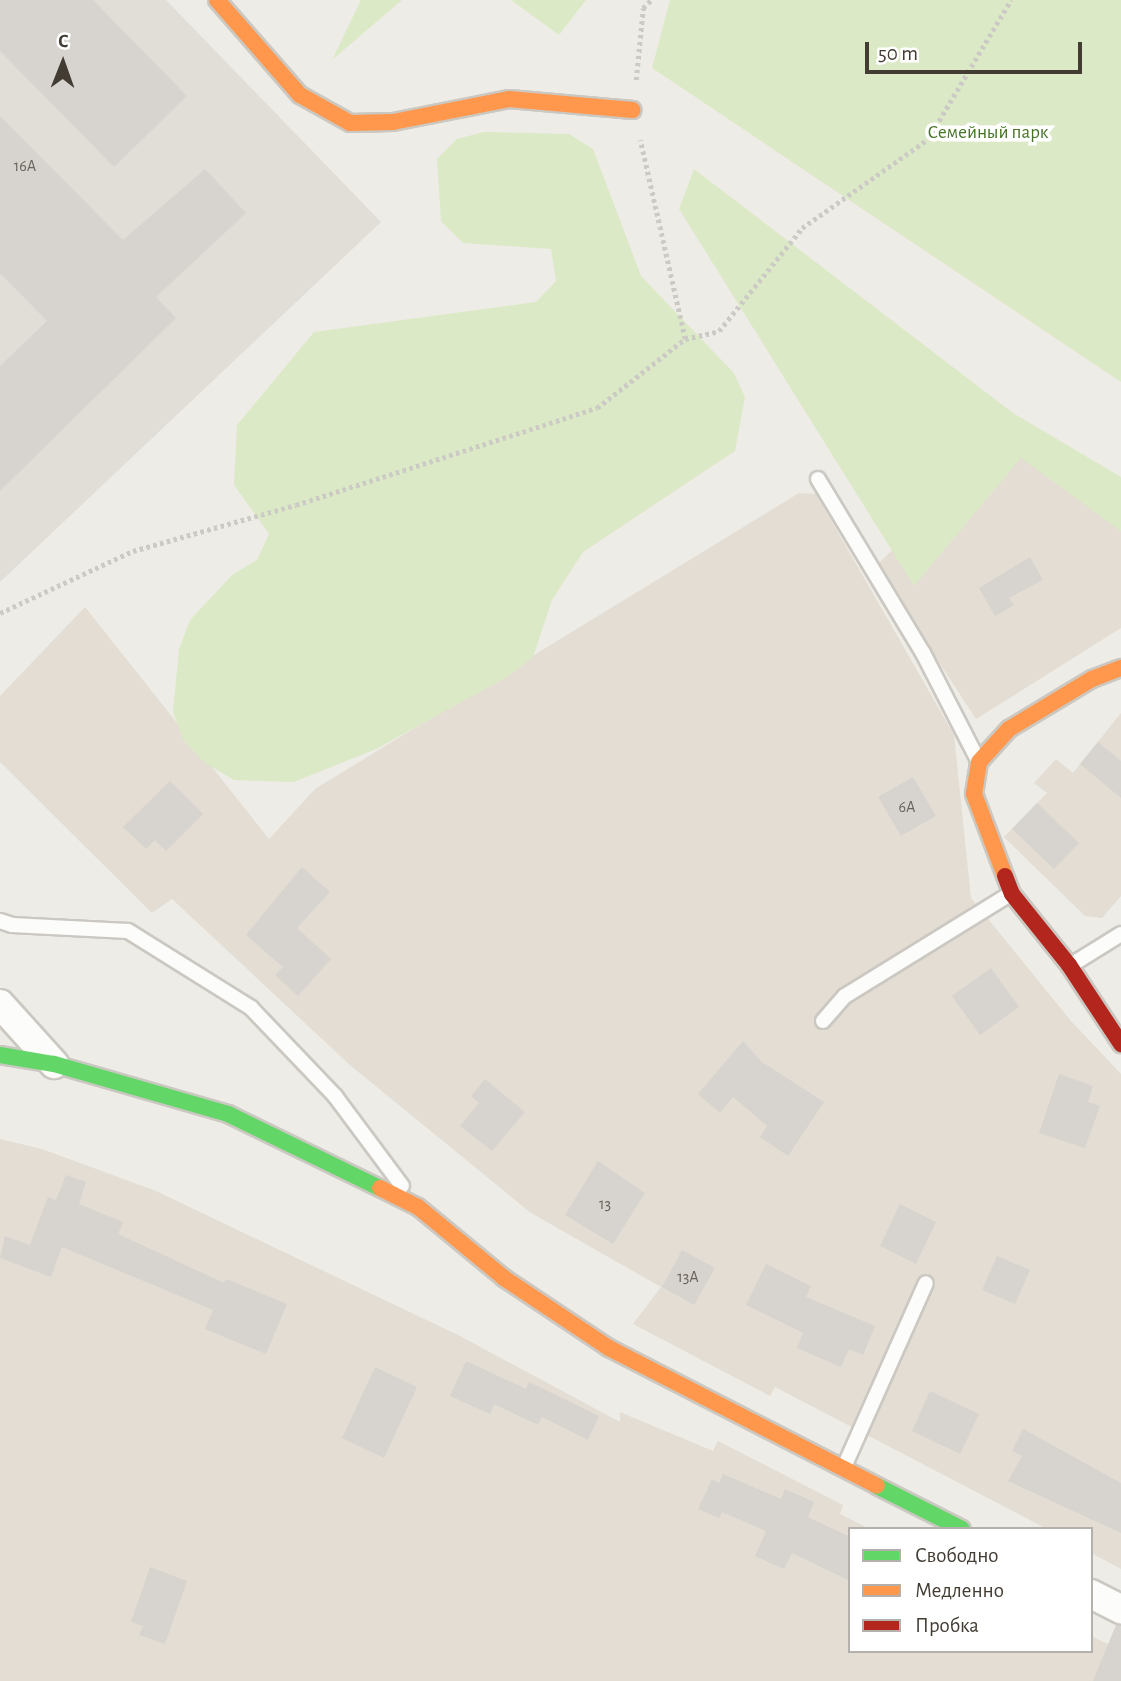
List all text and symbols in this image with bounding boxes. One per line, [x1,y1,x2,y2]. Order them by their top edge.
north arrow [28,28,98,98]
scale bar [869,28,1086,72]
text: С [58,32,69,51]
text: 50 m [878,43,918,64]
park label: Семейный парк [928,122,1048,144]
house number: 16А [14,156,36,176]
house number: 6А [899,797,915,817]
house number: 13 [599,1194,611,1214]
house number: 13А [677,1267,699,1287]
legend [848,1527,1093,1653]
text: Свободно [915,1545,999,1566]
text: Медленно [915,1580,1004,1601]
text: Пробка [915,1615,979,1636]

